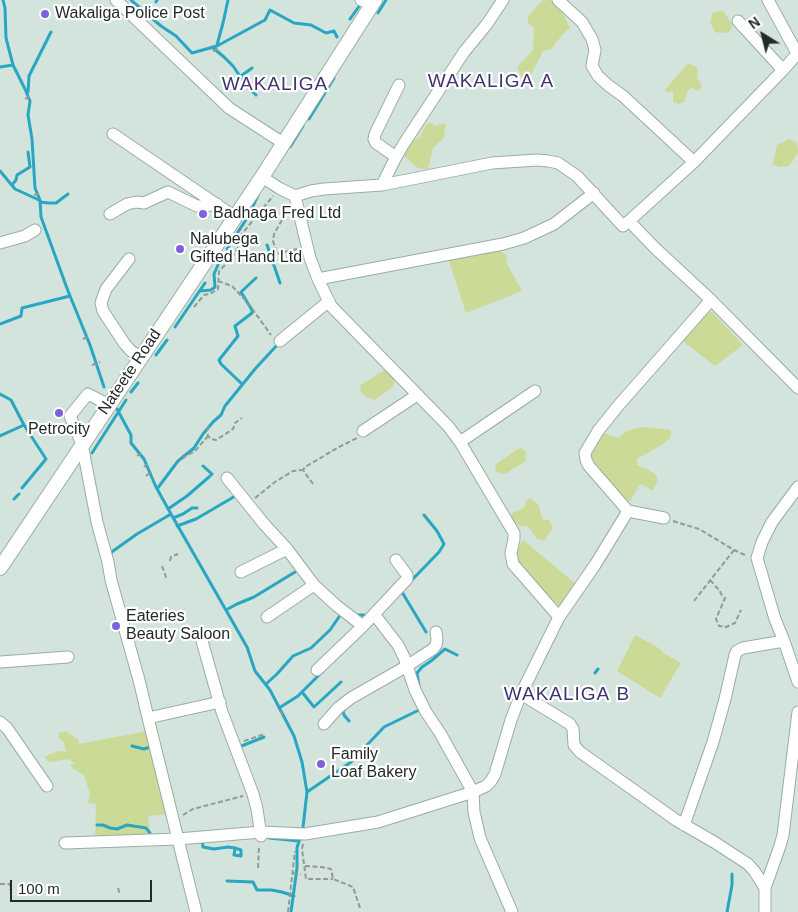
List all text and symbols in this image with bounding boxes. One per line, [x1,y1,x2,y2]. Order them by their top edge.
place label: Wakaliga Police Post [55,4,205,24]
marker: Wakaliga Police Post [39,8,51,20]
north arrow [738,10,788,60]
text: N [745,13,763,32]
district label: WAKALIGA A [427,71,555,93]
district label: WAKALIGA [221,74,329,96]
place label: Badhaga Fred Ltd [213,204,341,224]
marker: Badhaga Fred Ltd [197,208,209,220]
place label: Nalubega Gifted Hand Ltd [190,230,302,268]
marker: Nalubega Gifted Hand Ltd [174,243,186,255]
street label: Nateete Road [94,326,166,418]
marker: Petrocity [53,407,65,419]
place label: Petrocity [28,420,90,440]
place label: Eateries Beauty Saloon [126,607,230,645]
marker: Eateries Beauty Saloon [110,620,122,632]
district label: WAKALIGA B [503,684,631,706]
place label: Family Loaf Bakery [331,745,416,783]
marker: Family Loaf Bakery [315,758,327,770]
scale bar [12,870,155,902]
text: 100 m [18,880,60,897]

